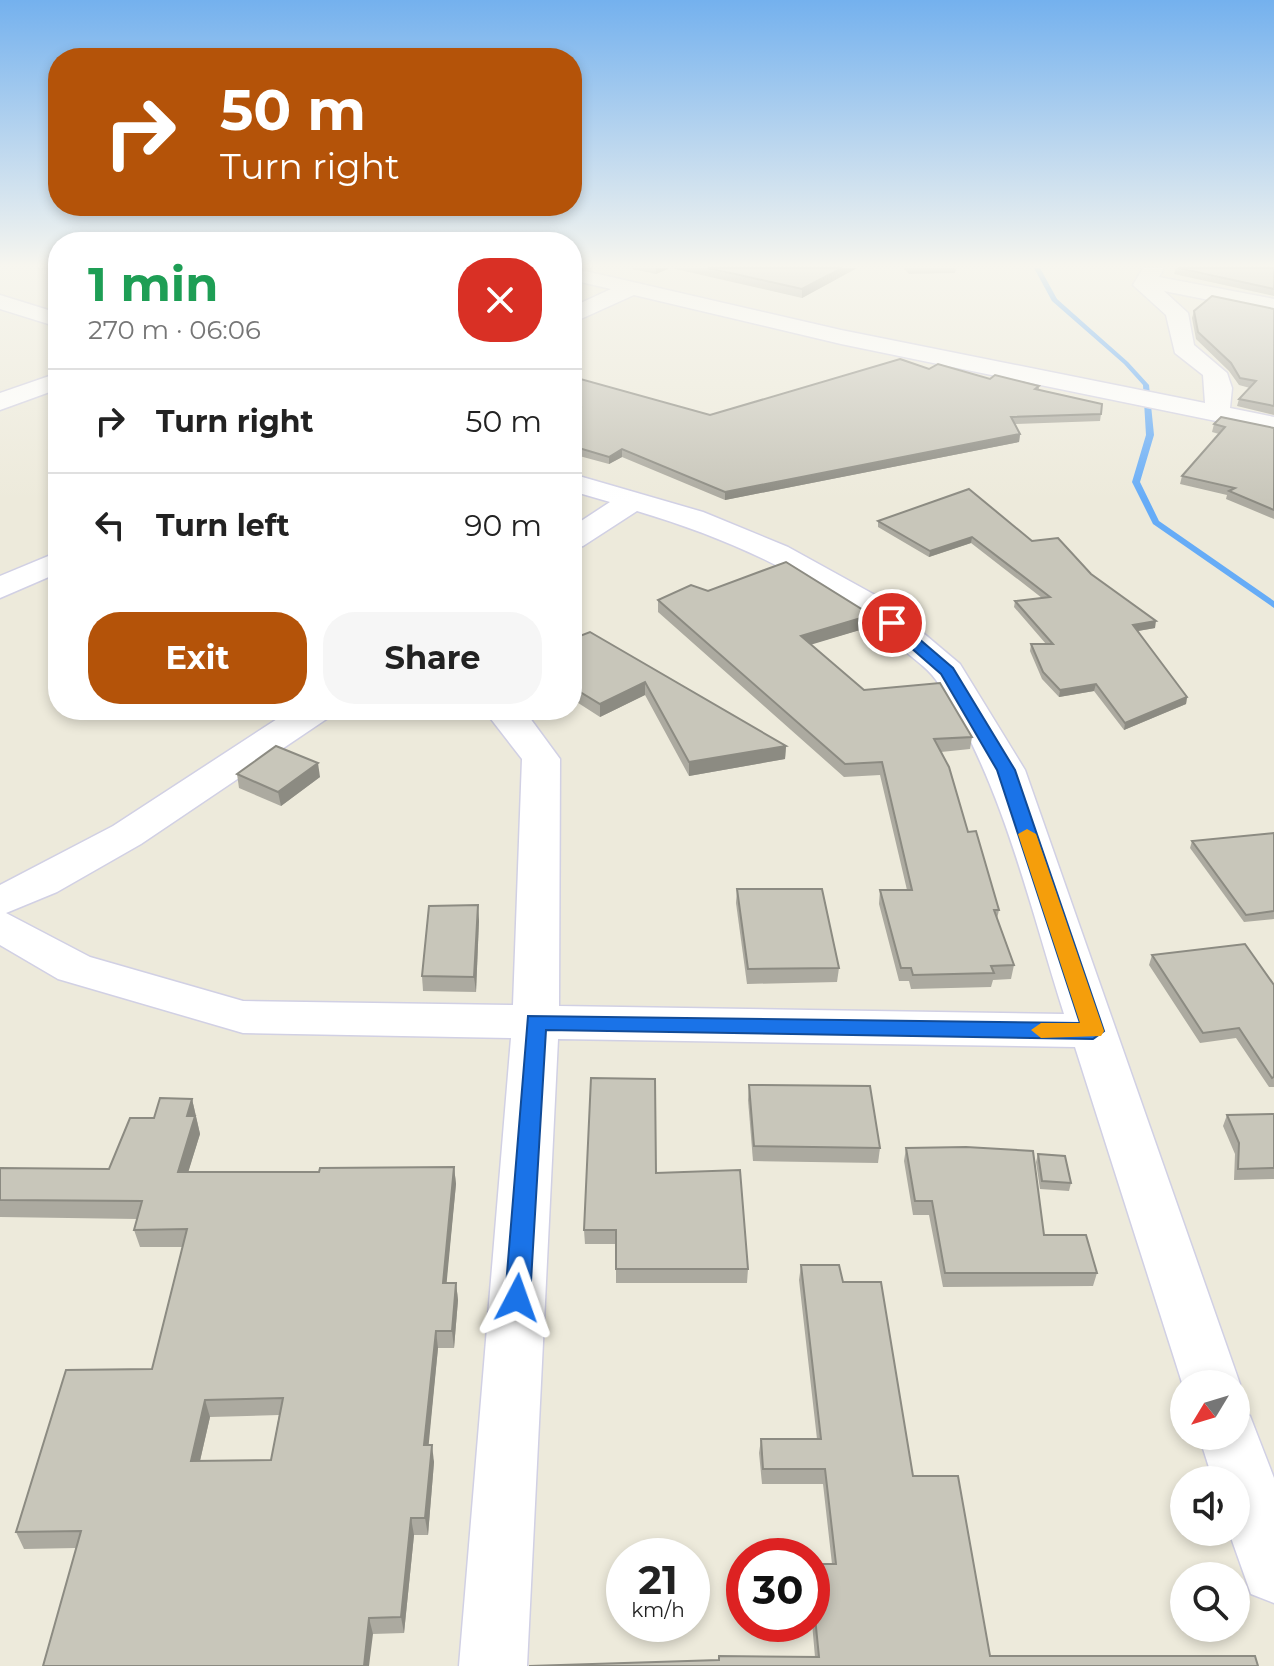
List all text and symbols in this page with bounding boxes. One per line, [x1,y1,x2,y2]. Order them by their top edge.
text: 50 m [220,76,366,144]
icon: right [88,80,192,184]
text: Turn right [220,144,400,188]
text: 1 min [88,255,218,313]
button: close [458,258,542,342]
text: 270 m · 06:06 [88,314,261,346]
icon: right [88,399,132,443]
text: Turn right [156,403,313,440]
text: 50 m [465,403,542,440]
icon: left [88,503,132,547]
text: Turn left [156,507,289,544]
text: 90 m [464,507,542,544]
pin [858,589,926,657]
icon: arrive [870,601,914,645]
button: Exit [88,612,307,704]
button: Share [323,612,542,704]
position arrow [475,1256,559,1340]
north arrow [1170,1370,1250,1450]
map controls [1170,1370,1250,1642]
button: sound [1170,1466,1250,1546]
speed limit sign: 30 [726,1538,830,1642]
text: 21 [638,1555,678,1604]
button: search [1170,1562,1250,1642]
text: km/h [631,1598,685,1622]

